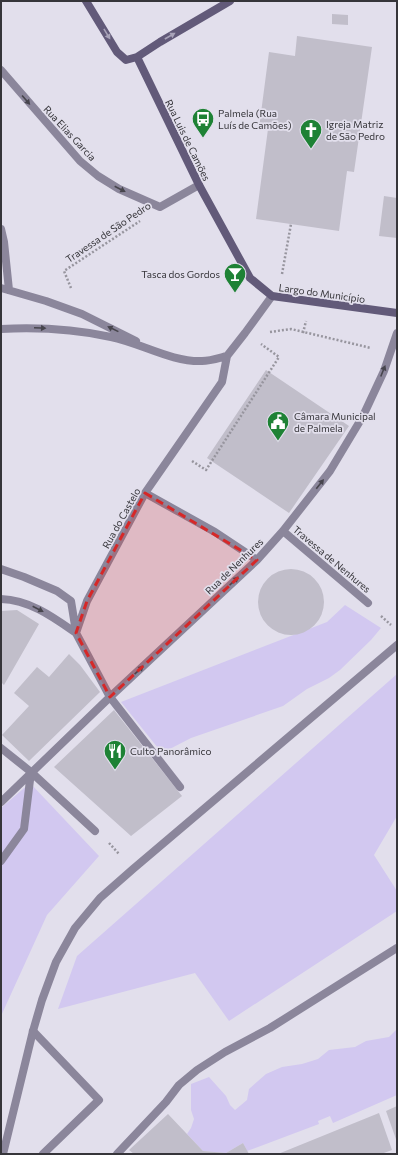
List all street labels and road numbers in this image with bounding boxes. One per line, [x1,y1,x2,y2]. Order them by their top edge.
street label: Rua Luis de Camões [163,97,213,183]
street label: Rua Elias Garcia [41,103,99,163]
street label: Travessa de São Pedro [63,199,153,265]
street label: Largo do Município [278,281,366,305]
street label: Rua do Castelo [99,486,143,550]
street label: Travessa de Nenhures [291,523,374,595]
street label: Rua de Nenhures [203,535,266,597]

